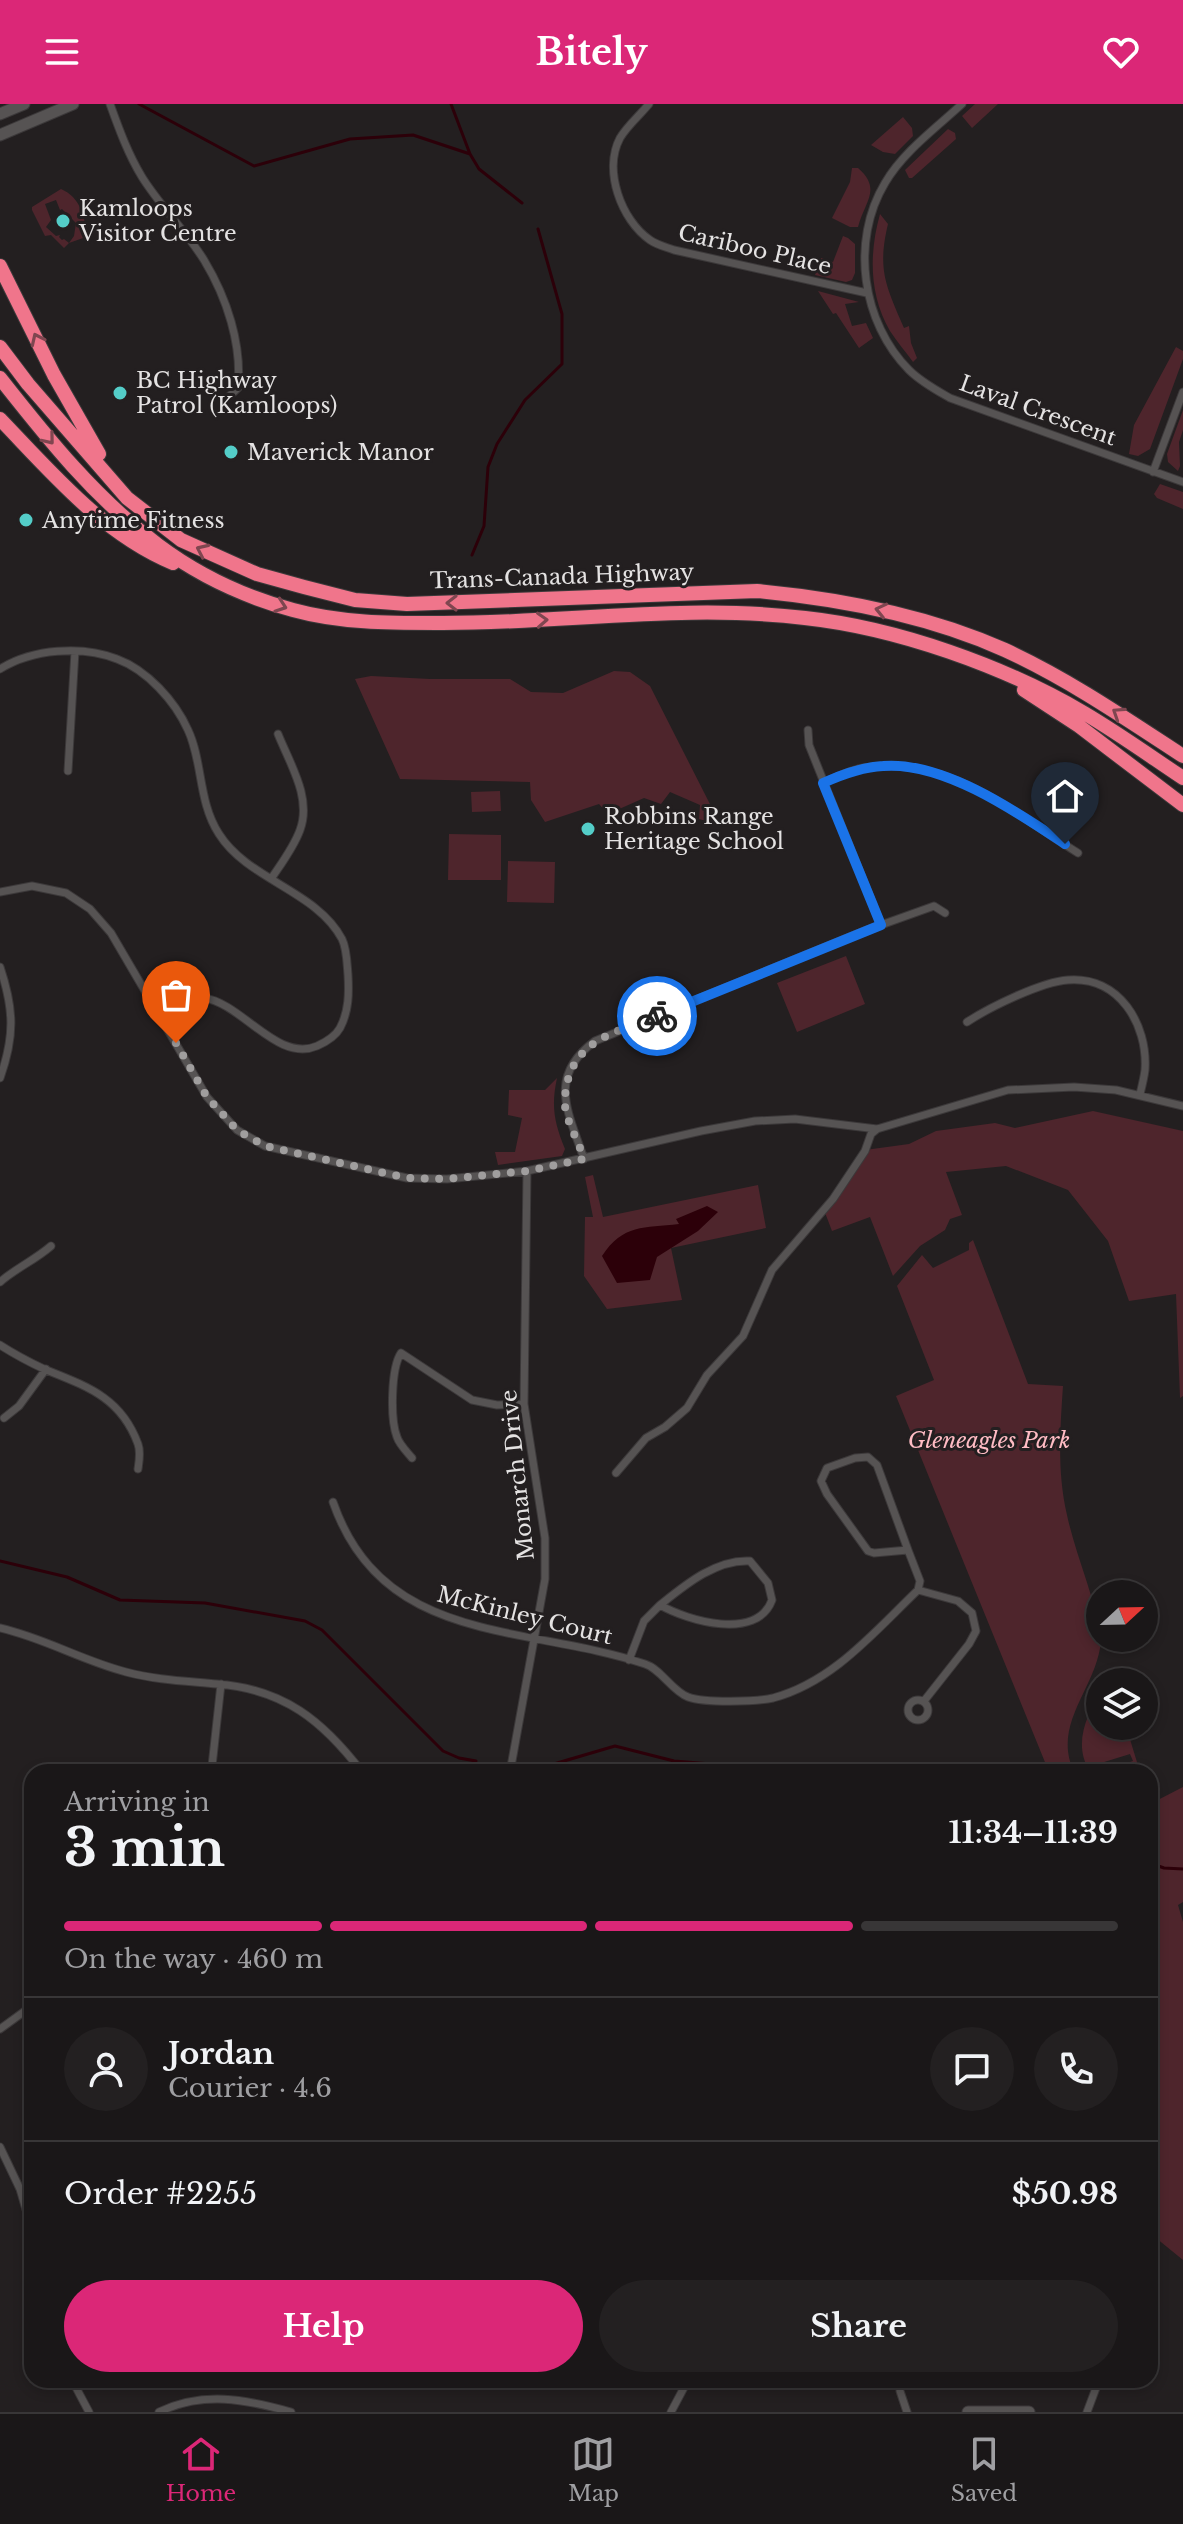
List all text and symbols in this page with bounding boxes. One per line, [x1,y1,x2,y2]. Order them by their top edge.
icon: menu [40,30,84,74]
text: Bitely [535,30,648,75]
icon: heart [1099,30,1143,74]
place label: Kamloops Visitor Centre [78,195,237,247]
marker: Kamloops Visitor Centre [54,212,72,230]
street label: Cariboo Place [676,219,834,280]
one-way arrow [31,333,47,348]
place label: BC Highway Patrol (Kamloops) [136,367,337,419]
street label: Laval Crescent [956,370,1121,452]
marker: BC Highway Patrol (Kamloops) [111,384,129,402]
one-way arrow [39,430,54,444]
place label: Maverick Manor [247,439,434,466]
marker: Maverick Manor [222,443,240,461]
place label: Anytime Fitness [41,507,224,534]
marker: Anytime Fitness [17,511,35,529]
one-way arrow [195,543,210,559]
street label: Trans-Canada Highway [429,558,695,595]
one-way arrow [445,595,458,612]
one-way arrow [274,597,288,613]
one-way arrow [874,602,888,619]
one-way arrow [536,611,549,628]
one-way arrow [1112,707,1127,722]
pin [1031,762,1099,844]
icon: home [1043,774,1087,818]
place label: Robbins Range Heritage School [604,803,784,855]
marker: Robbins Range Heritage School [579,820,597,838]
pin [142,961,210,1043]
icon: bag [154,973,198,1017]
courier [617,976,697,1056]
icon: bike [635,994,679,1038]
street label: Monarch Drive [495,1388,540,1562]
park label: Gleneagles Park [908,1427,1070,1454]
north arrow [1086,1580,1158,1652]
map controls [1086,1580,1158,1740]
street label: McKinley Court [434,1581,616,1650]
button: layers [1086,1668,1158,1740]
text: Arriving in [64,1786,210,1818]
text: 11:34–11:39 [948,1814,1118,1851]
text: 3 min [64,1816,225,1880]
text: On the way · 460 m [64,1943,323,1975]
button: person [64,2027,148,2111]
button: chat [930,2027,1014,2111]
button: phone [1034,2027,1118,2111]
text: Jordan [168,2035,274,2072]
text: Courier · 4.6 [168,2072,332,2104]
text: Order #2255 [64,2175,257,2212]
text: $50.98 [1012,2175,1118,2212]
button: Help [64,2280,583,2372]
button: Share [599,2280,1118,2372]
tab: Home [166,2432,236,2507]
tab: Map [568,2432,619,2507]
tab: Saved [951,2432,1017,2507]

